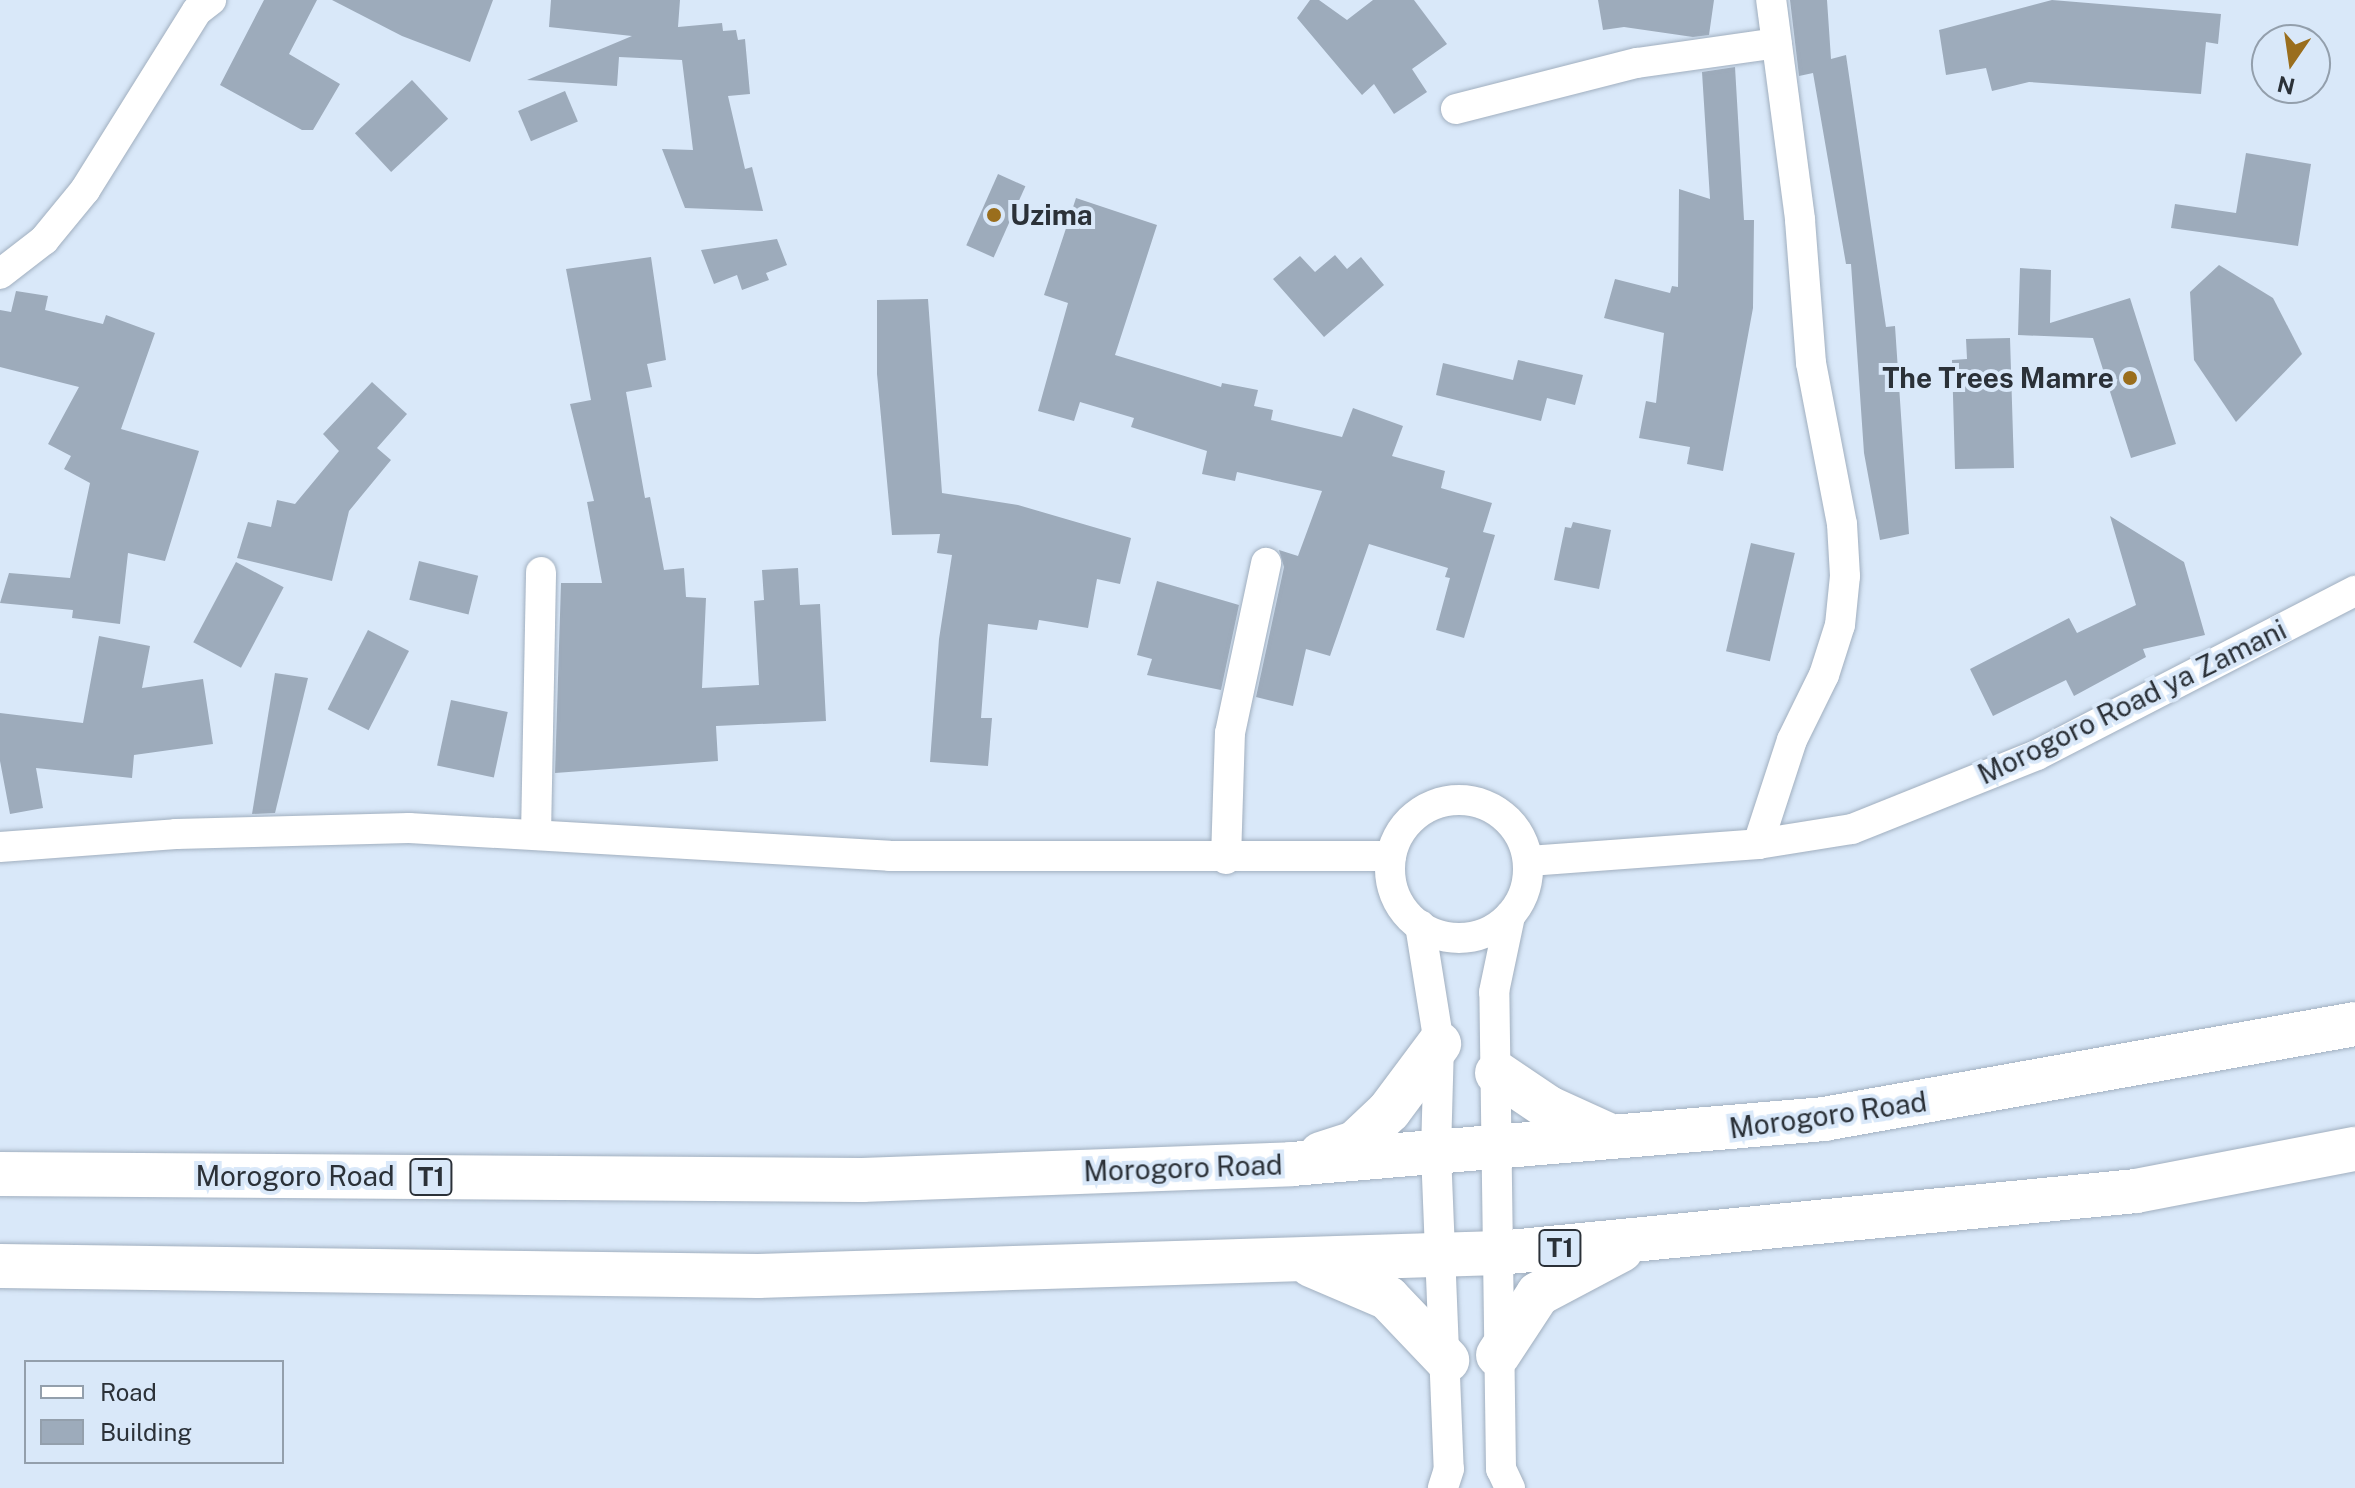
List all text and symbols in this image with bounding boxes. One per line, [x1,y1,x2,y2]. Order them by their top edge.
north arrow [2251,24,2331,104]
text: N [2275,71,2297,100]
place label: Uzima [1010,198,1093,232]
marker: Uzima [985,206,1003,224]
place label: The Trees Mamre [1882,361,2114,395]
marker: The Trees Mamre [2121,369,2139,387]
street label: Morogoro Road ya Zamani [1972,613,2292,791]
street label: Morogoro Road [1727,1084,1929,1146]
street label: Morogoro Road [1083,1148,1283,1188]
road number: T1 [409,1155,453,1199]
street label: Morogoro Road [195,1159,395,1193]
road number: T1 [1538,1226,1582,1270]
legend [24,1360,284,1464]
text: Road [100,1378,157,1406]
text: Building [100,1418,192,1446]

